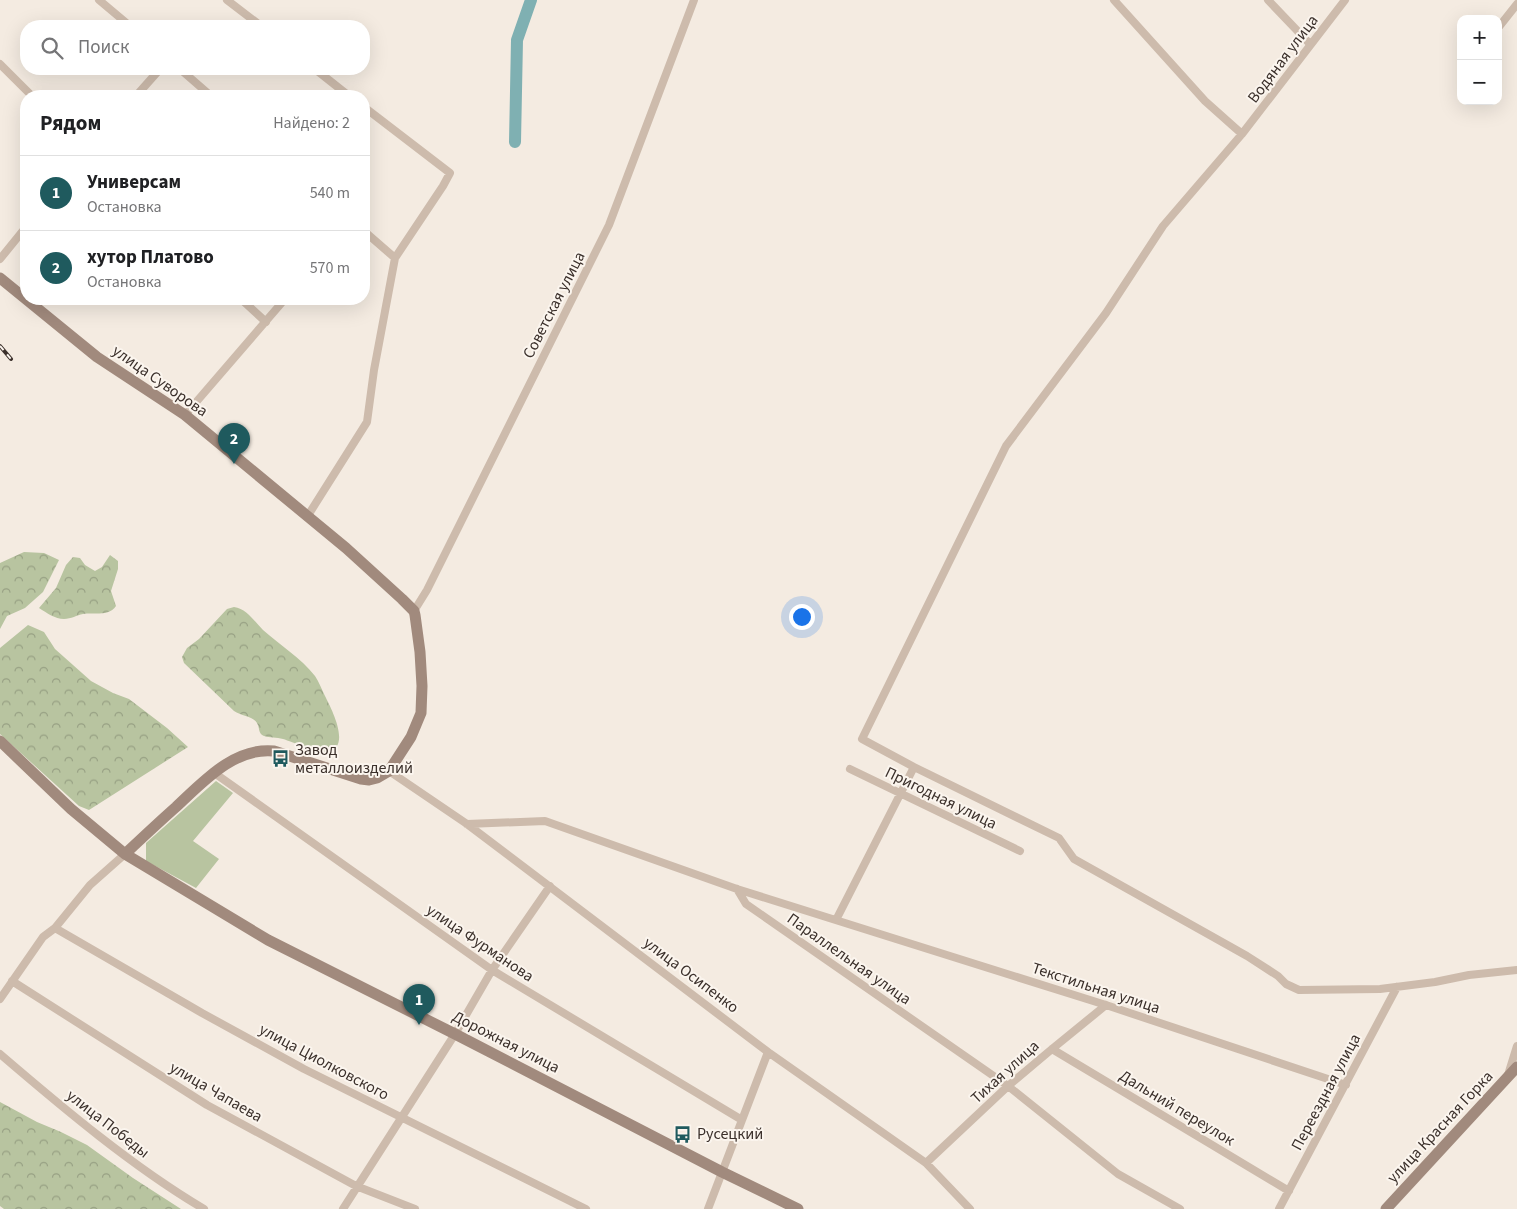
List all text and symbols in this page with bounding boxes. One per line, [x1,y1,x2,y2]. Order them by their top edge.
street label: Водяная улица [1243,10,1323,108]
map controls [1457,15,1502,105]
button: + [1457,15,1502,60]
search box [20,20,370,75]
icon: search [38,34,66,62]
text: Поиск [78,34,129,61]
button: − [1457,60,1502,105]
text: Рядом [40,108,101,138]
text: Найдено: 2 [273,112,350,134]
text: Универсам [87,169,181,196]
text: 1 [52,182,60,204]
text: 540 m [310,182,350,204]
text: Остановка [87,196,161,218]
text: хутор Платово [87,244,214,271]
street label: Советская улица [518,248,590,362]
text: 2 [52,257,60,279]
text: 570 m [310,257,350,279]
text: Остановка [87,271,161,293]
street label: улица Суворова [108,340,212,422]
pin: 2 [218,423,250,464]
your location [789,604,815,630]
place label: Завод металлоизделий [295,739,413,779]
bus stop icon: Завод металлоизделий [271,749,291,769]
street label: Пригодная улица [881,761,1001,835]
street label: улица Фурманова [422,899,538,987]
street label: Параллельная улица [783,908,915,1010]
street label: улица Осипенко [639,932,743,1018]
street label: Текстильная улица [1029,957,1163,1019]
pin: 1 [403,984,435,1025]
street label: Дорожная улица [448,1005,564,1079]
street label: улица Циолковского [255,1018,393,1106]
street label: Переездная улица [1286,1030,1366,1154]
street label: Тихая улица [966,1035,1044,1109]
street label: улица Чапаева [166,1057,266,1127]
street label: Дальний переулок [1115,1065,1239,1151]
street label: улица Красная Горка [1382,1066,1498,1188]
street label: улица Победы [62,1085,154,1163]
place label: Русецкий [697,1123,763,1145]
bus stop icon: Русецкий [673,1124,693,1144]

